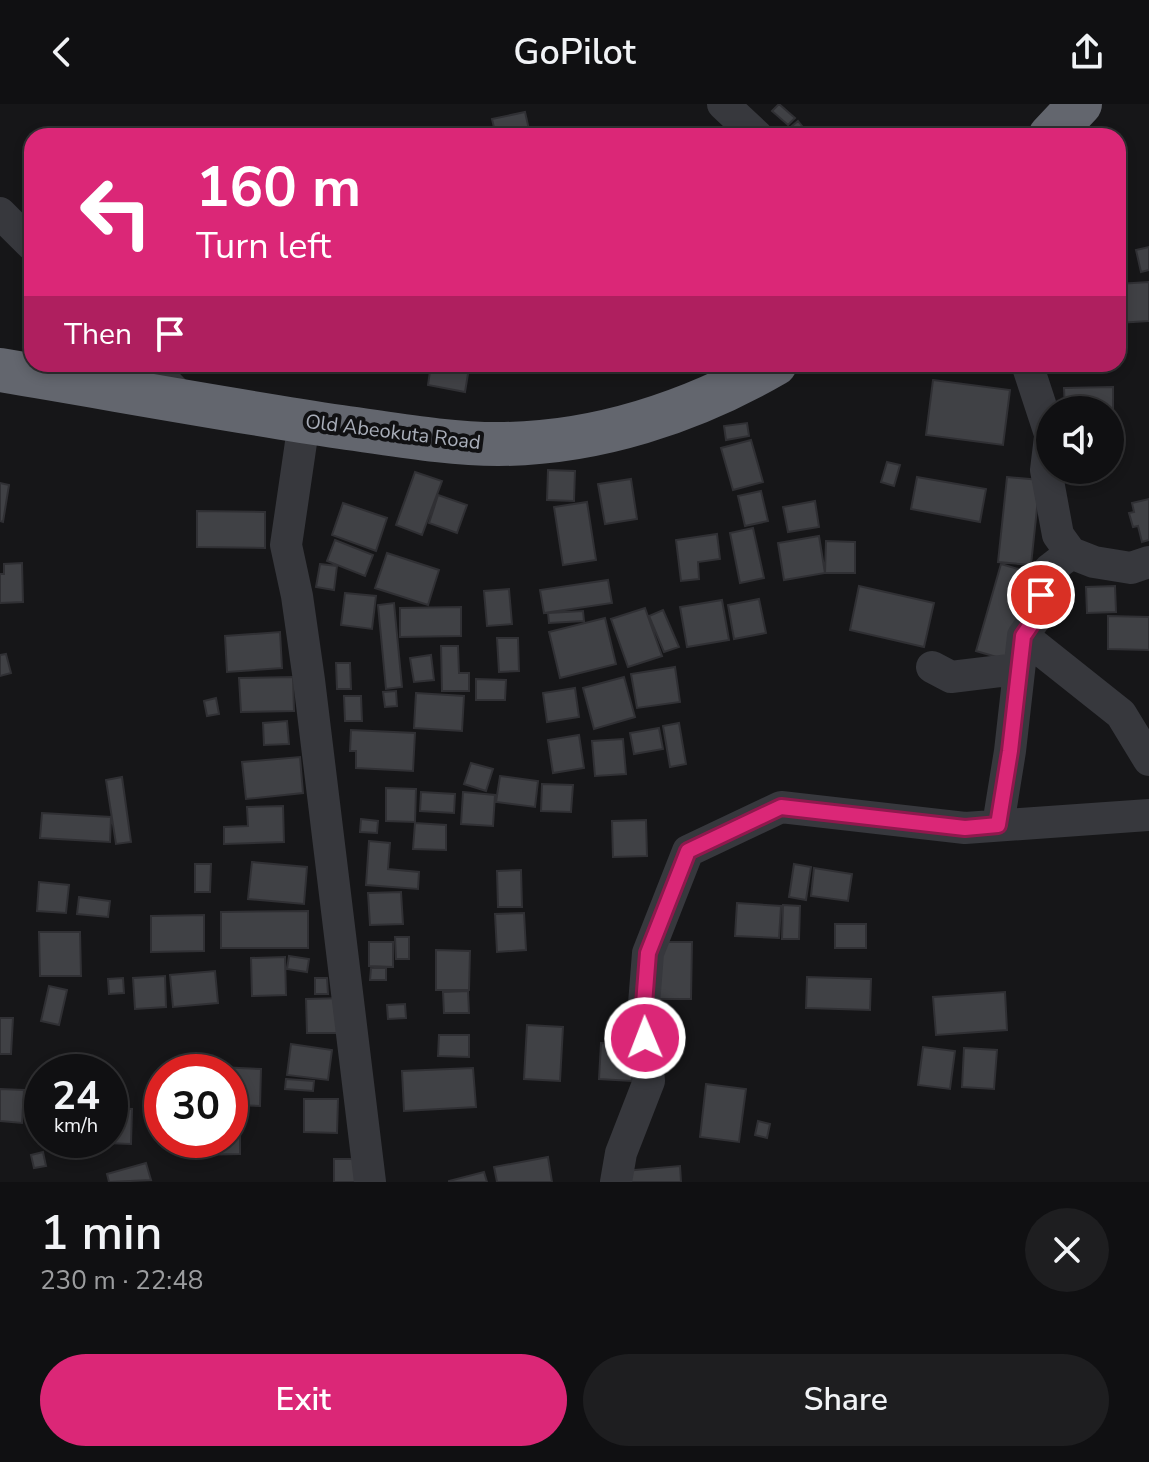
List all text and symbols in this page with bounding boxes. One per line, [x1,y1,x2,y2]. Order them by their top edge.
text: GoPilot [513,28,636,77]
icon: back [40,30,84,74]
icon: share [1065,30,1109,74]
text: 160 m [196,149,361,226]
icon: left [64,160,168,264]
text: Turn left [196,222,331,271]
icon: arrive [148,312,192,356]
text: Then [64,314,132,355]
map controls [1036,396,1124,484]
button: sound [1036,396,1124,484]
street label: Old Abeokuta Road [304,408,482,456]
pin [1007,561,1075,629]
icon: arrive [1019,573,1063,617]
position arrow [603,996,687,1080]
speed limit sign: 30 [144,1054,248,1158]
text: 24 [52,1069,100,1123]
text: km/h [54,1112,98,1139]
text: 1 min [40,1200,162,1266]
button: close [1025,1208,1109,1292]
text: 230 m · 22:48 [40,1263,203,1298]
button: Exit [40,1354,567,1446]
button: Share [583,1354,1109,1446]

